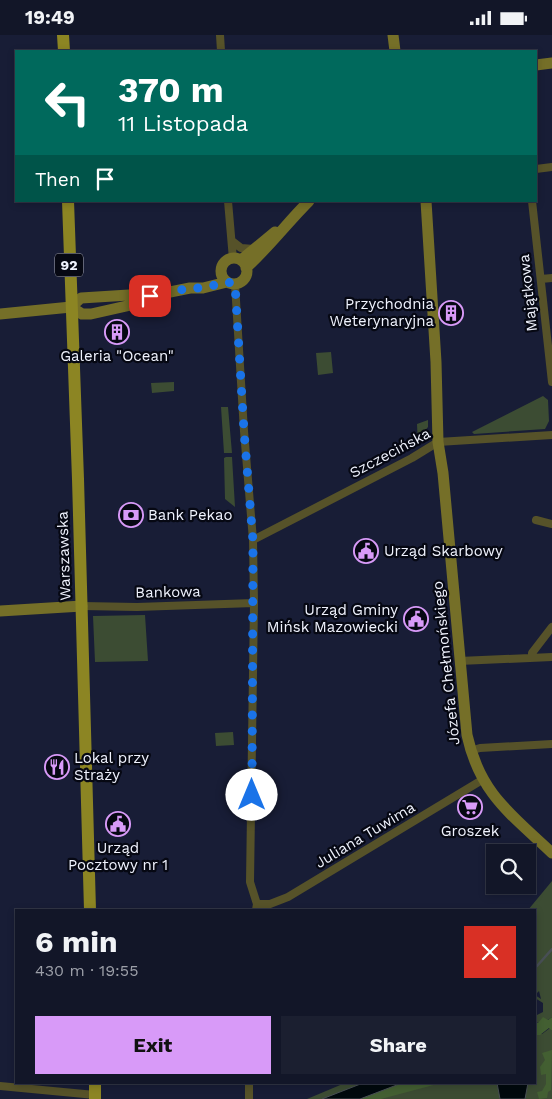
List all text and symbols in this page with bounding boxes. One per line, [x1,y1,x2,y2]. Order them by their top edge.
text: 19:49 [25,6,75,29]
text: 370 m [118,69,224,111]
icon: left [35,70,100,135]
text: 11 Listopada [118,111,248,136]
icon: arrive [91,165,119,193]
text: Then [35,168,81,191]
road number: 92 [55,253,83,277]
street label: Majątkowa [515,253,541,333]
pin [129,275,171,317]
icon: arrive [136,282,164,310]
place label: Przychodnia Weterynaryjna [329,295,434,330]
building icon: Przychodnia Weterynaryjna [438,300,464,326]
building icon: Galeria "Ocean" [104,319,130,345]
place label: Galeria "Ocean" [60,347,174,365]
street label: Szczecińska [347,424,434,482]
bank icon: Bank Pekao [118,502,144,528]
place label: Bank Pekao [148,506,232,524]
street label: Warszawska [53,510,75,601]
public building icon: Urząd Skarbowy [353,538,379,564]
place label: Urząd Skarbowy [384,542,503,560]
street label: Józefa Chełmońskiego [428,580,464,746]
street label: Bankowa [135,582,201,602]
place label: Urząd Gminy Mińsk Mazowiecki [267,601,398,636]
public building icon: Urząd Gminy Mińsk Mazowiecki [403,606,429,632]
place label: Lokal przy Straży [74,749,149,784]
restaurant icon: Lokal przy Straży [44,754,70,780]
position arrow [225,768,277,820]
supermarket icon: Groszek [457,794,483,820]
street label: Juliana Tuwima [312,798,419,872]
public building icon: Urząd Pocztowy nr 1 [105,811,131,837]
place label: Groszek [441,822,500,840]
place label: Urząd Pocztowy nr 1 [68,839,168,874]
map controls [486,844,536,894]
button: search [486,844,536,894]
text: 6 min [35,924,118,959]
button: close [464,926,516,978]
text: 430 m · 19:55 [35,961,138,980]
button: Exit [35,1016,271,1074]
button: Share [281,1016,516,1074]

